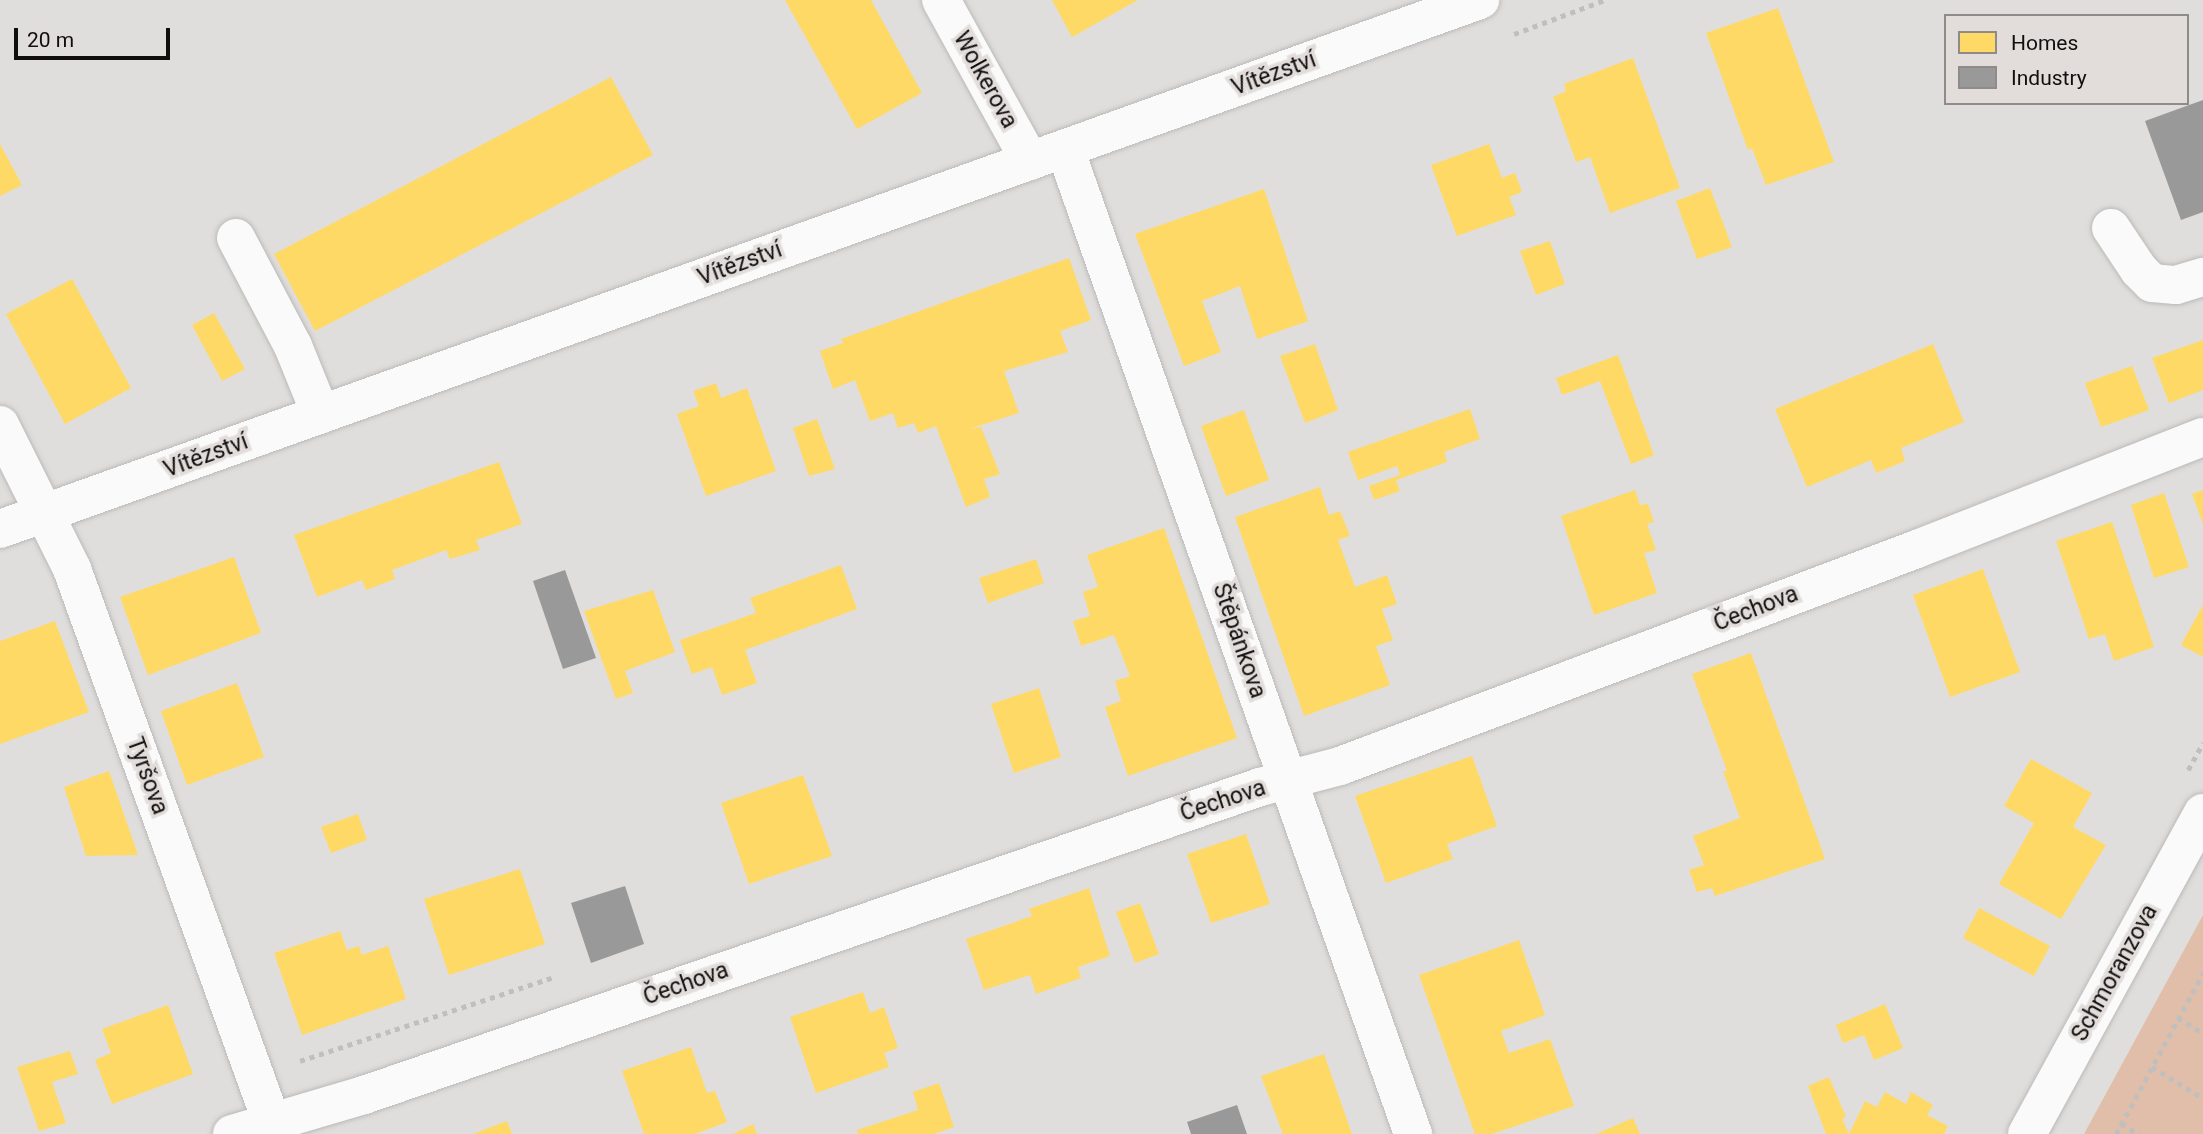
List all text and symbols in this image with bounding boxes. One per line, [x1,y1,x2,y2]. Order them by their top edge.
scale bar [18,14,173,58]
legend [1944,14,2189,105]
street label: Wolkerova [947,27,1023,133]
text: 20 m [27,28,74,52]
text: Homes [2011,31,2078,55]
street label: Vítězství [1228,46,1320,102]
text: Industry [2011,66,2087,90]
street label: Vítězství [694,236,786,292]
street label: Vítězství [160,428,252,484]
street label: Štěpánkova [1206,580,1272,702]
street label: Čechova [1710,580,1802,638]
street label: Tyršova [120,734,174,818]
street label: Čechova [1177,774,1269,828]
street label: Schmoranzova [2066,900,2164,1046]
street label: Čechova [640,957,732,1011]

